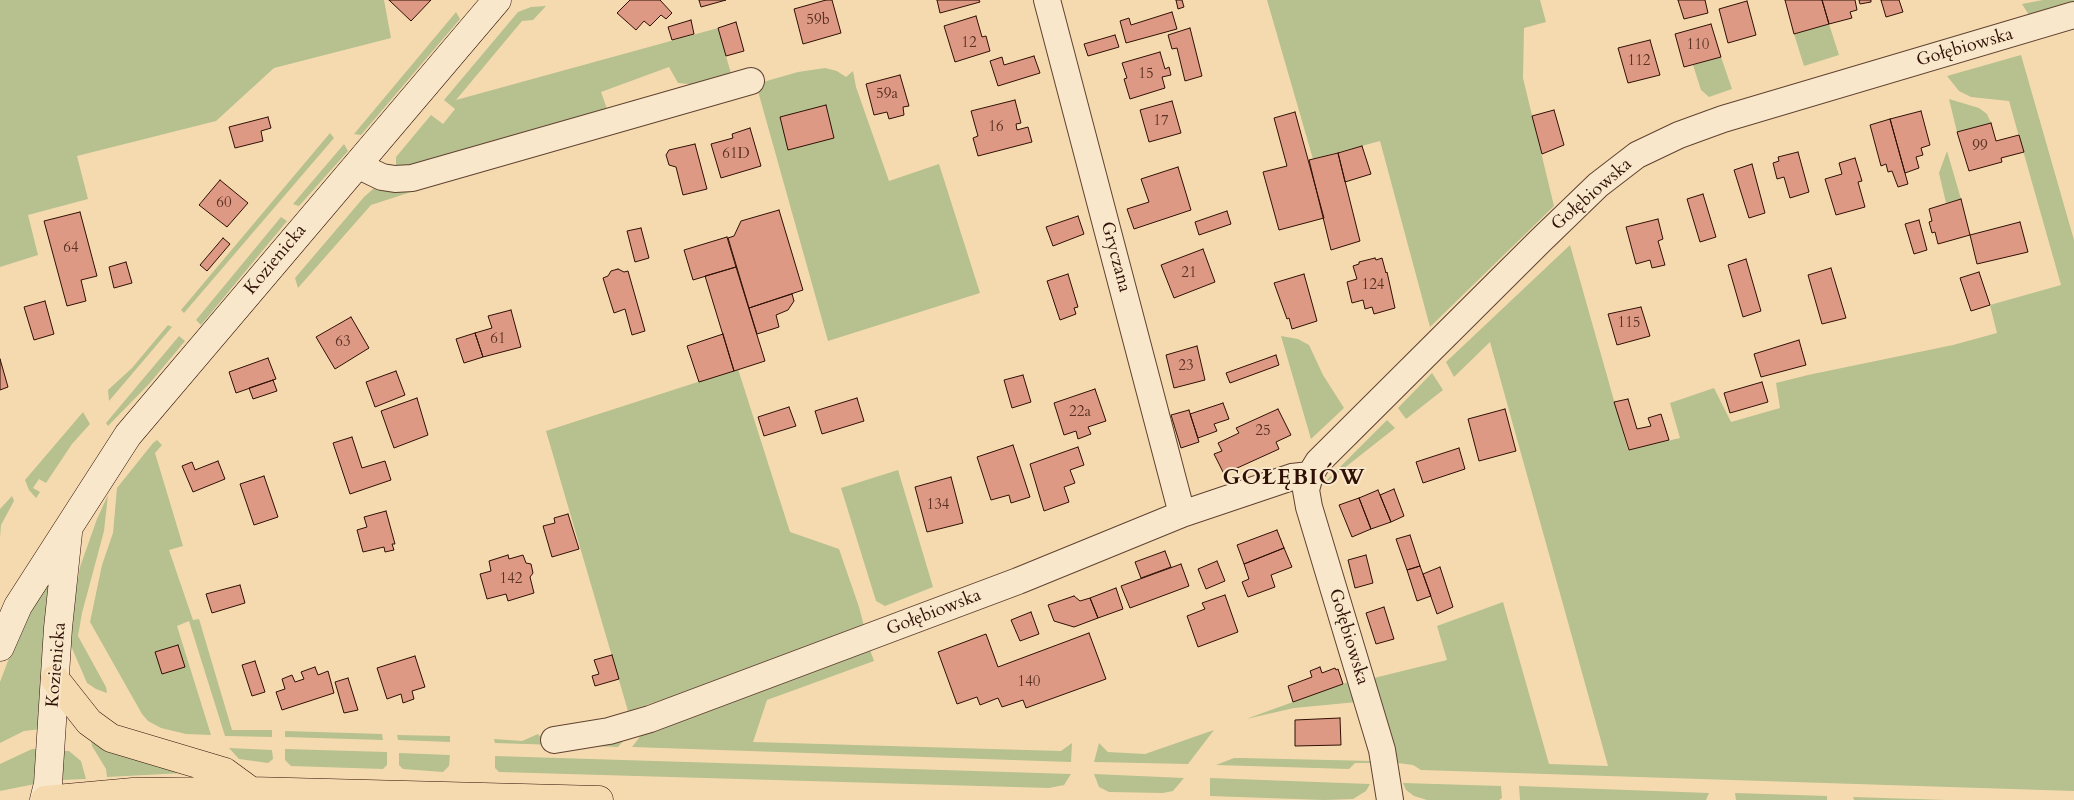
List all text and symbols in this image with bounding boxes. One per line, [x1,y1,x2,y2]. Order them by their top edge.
house number: 59b [806,12,830,30]
street label: Gołębiowska [1914,24,2016,72]
house number: 12 [961,35,977,53]
house number: 110 [1686,37,1710,55]
house number: 112 [1627,53,1651,71]
house number: 15 [1138,66,1154,84]
house number: 59a [876,86,898,104]
house number: 17 [1153,113,1169,131]
house number: 16 [988,119,1004,137]
house number: 99 [1972,138,1988,156]
house number: 61D [722,146,750,164]
street label: Gołębiowska [1547,154,1637,236]
house number: 60 [216,195,232,213]
street label: Gryczana [1095,219,1135,295]
street label: Kozienicka [240,220,312,300]
house number: 64 [63,240,79,258]
house number: 21 [1181,265,1197,283]
house number: 124 [1361,277,1385,295]
house number: 115 [1617,315,1641,333]
house number: 61 [490,331,506,349]
house number: 63 [335,334,351,352]
house number: 23 [1178,358,1194,376]
house number: 22a [1069,404,1091,422]
house number: 25 [1255,423,1271,441]
district label: GOŁĘBIÓW [1222,466,1366,492]
house number: 134 [926,497,950,515]
house number: 142 [499,571,523,589]
street label: Gołębiowska [884,585,984,641]
street label: Gołębiowska [1323,586,1373,688]
street label: Kozienicka [43,622,71,708]
house number: 140 [1017,674,1041,692]

